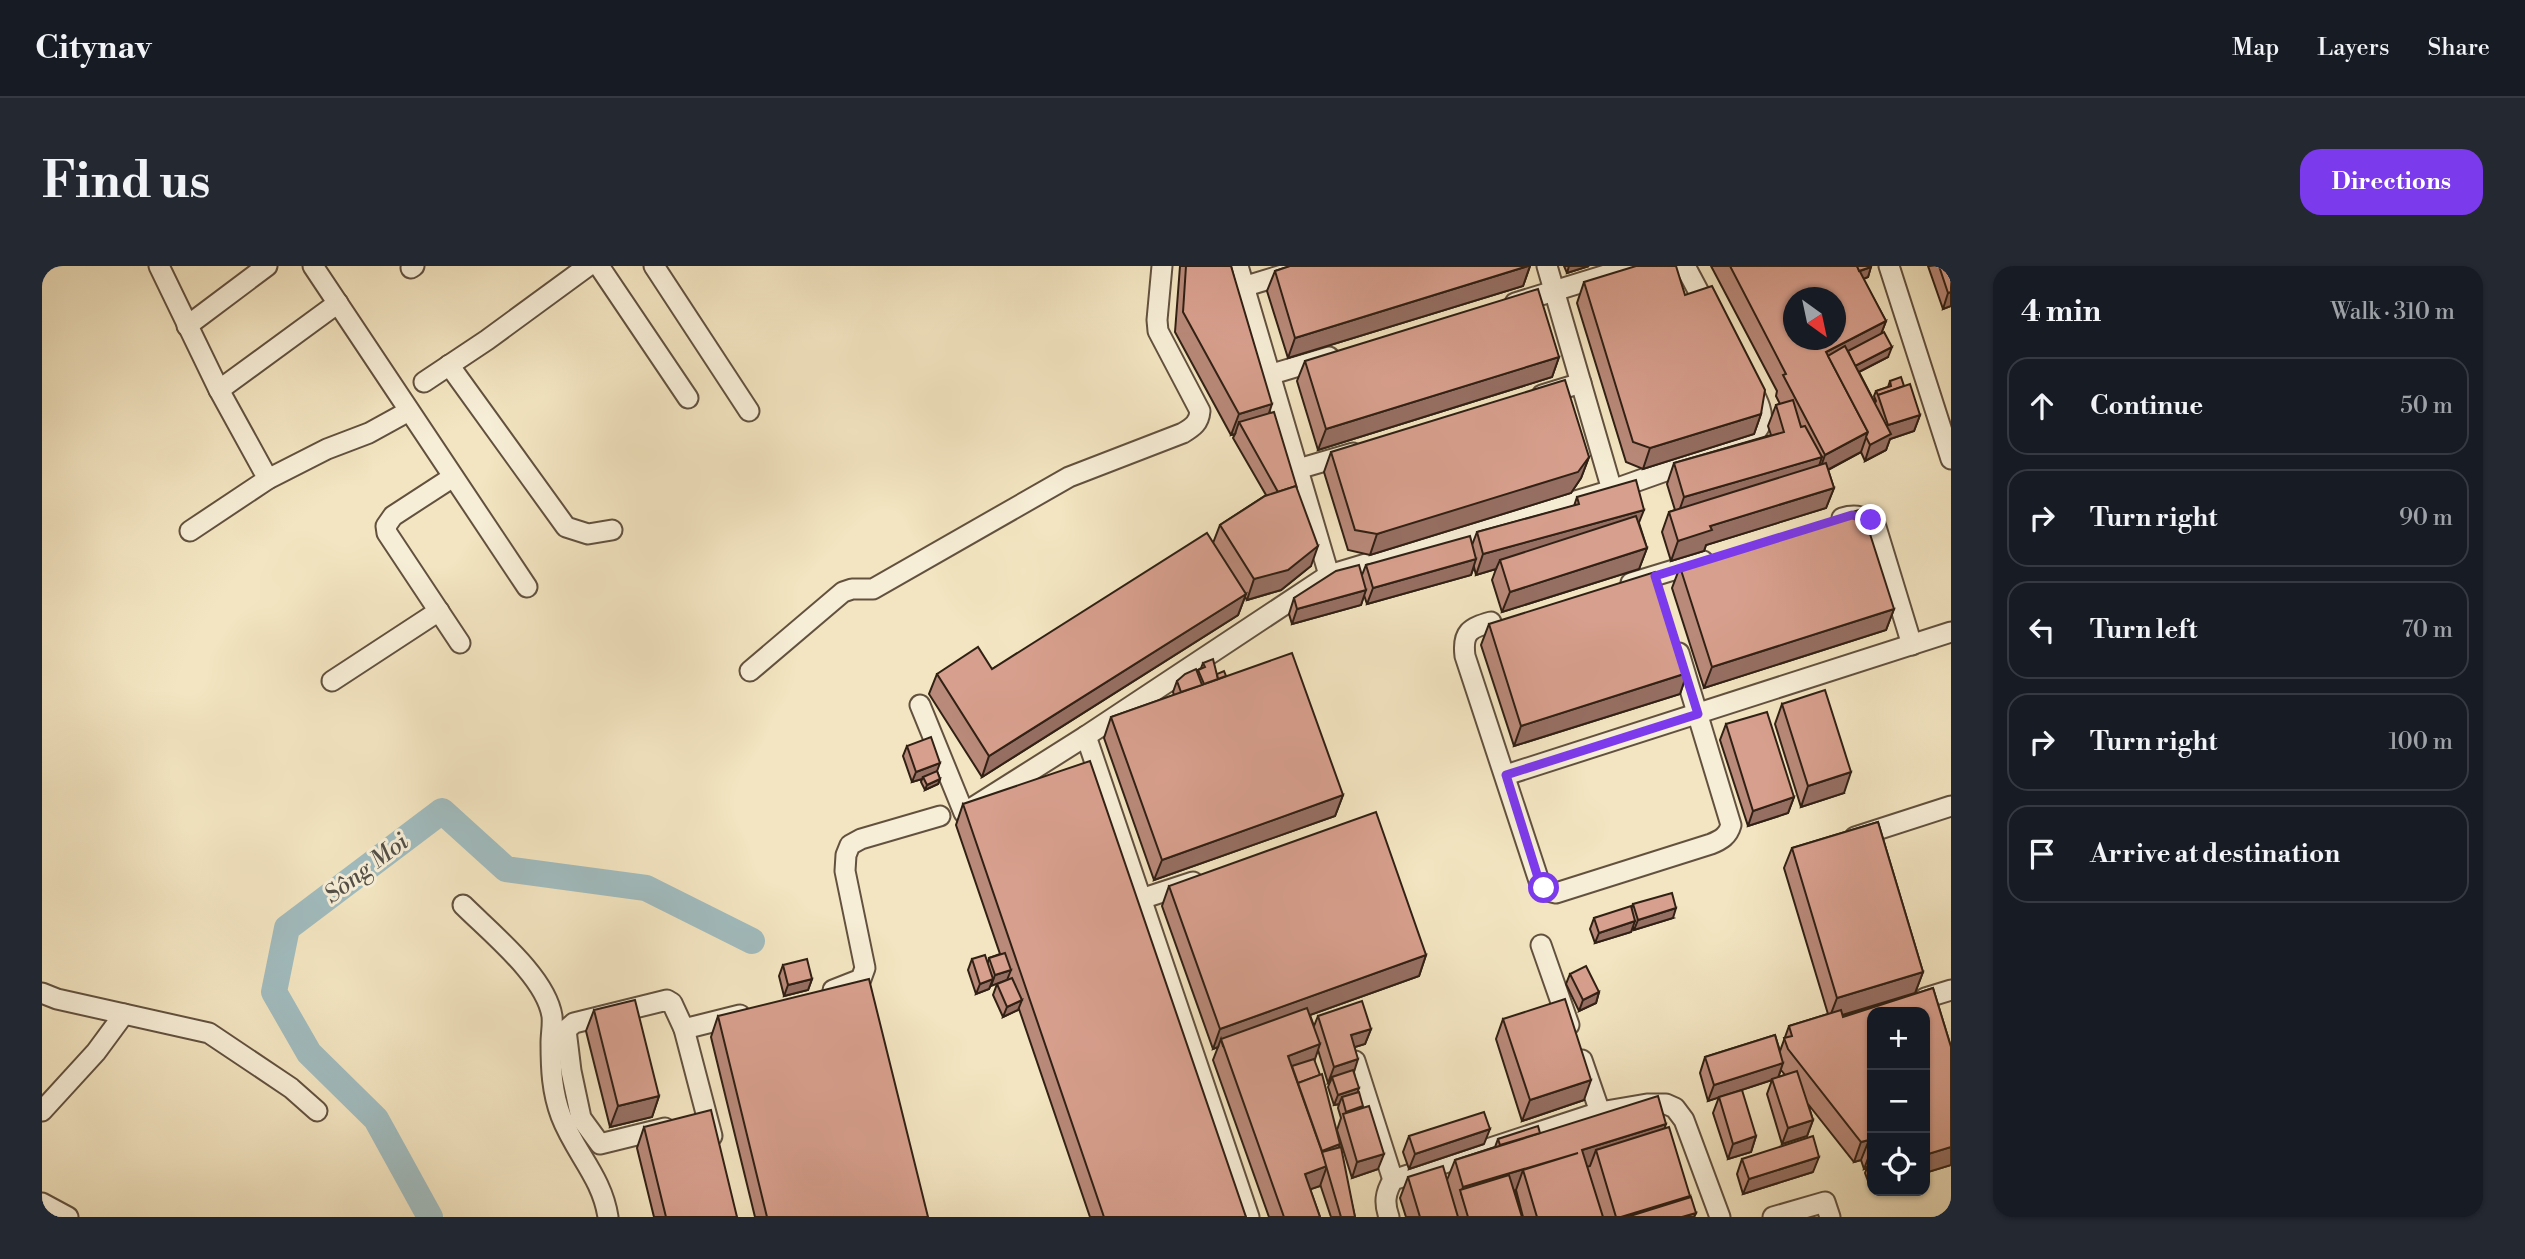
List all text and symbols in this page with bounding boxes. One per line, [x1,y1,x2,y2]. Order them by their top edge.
text: Citynav [35,28,152,69]
text: Map [2232,33,2279,63]
text: Layers [2317,33,2389,63]
text: Share [2427,33,2490,63]
button: Directions [2300,149,2483,215]
text: Find us [42,152,211,213]
north arrow [1783,287,1846,350]
text: 4 min [2021,293,2101,331]
text: Walk · 310 m [2330,298,2455,326]
icon: ahead [2023,387,2061,425]
text: Continue [2090,390,2203,422]
text: 50 m [2400,392,2453,420]
icon: right [2023,499,2061,537]
text: Turn right [2090,502,2218,534]
route end [1855,504,1886,535]
text: 90 m [2399,504,2453,532]
icon: left [2023,611,2061,649]
text: Turn left [2090,614,2198,646]
text: 70 m [2402,616,2453,644]
icon: right [2023,723,2061,761]
text: Turn right [2090,726,2218,758]
text: 100 m [2388,728,2453,756]
water label: Sông Moi [318,827,415,910]
icon: arrive [2023,835,2061,873]
text: Arrive at destination [2090,838,2340,870]
route start [1528,872,1559,903]
map controls [1867,1007,1930,1196]
button: + [1867,1007,1930,1070]
button: − [1867,1070,1930,1133]
button: locate [1867,1133,1930,1196]

